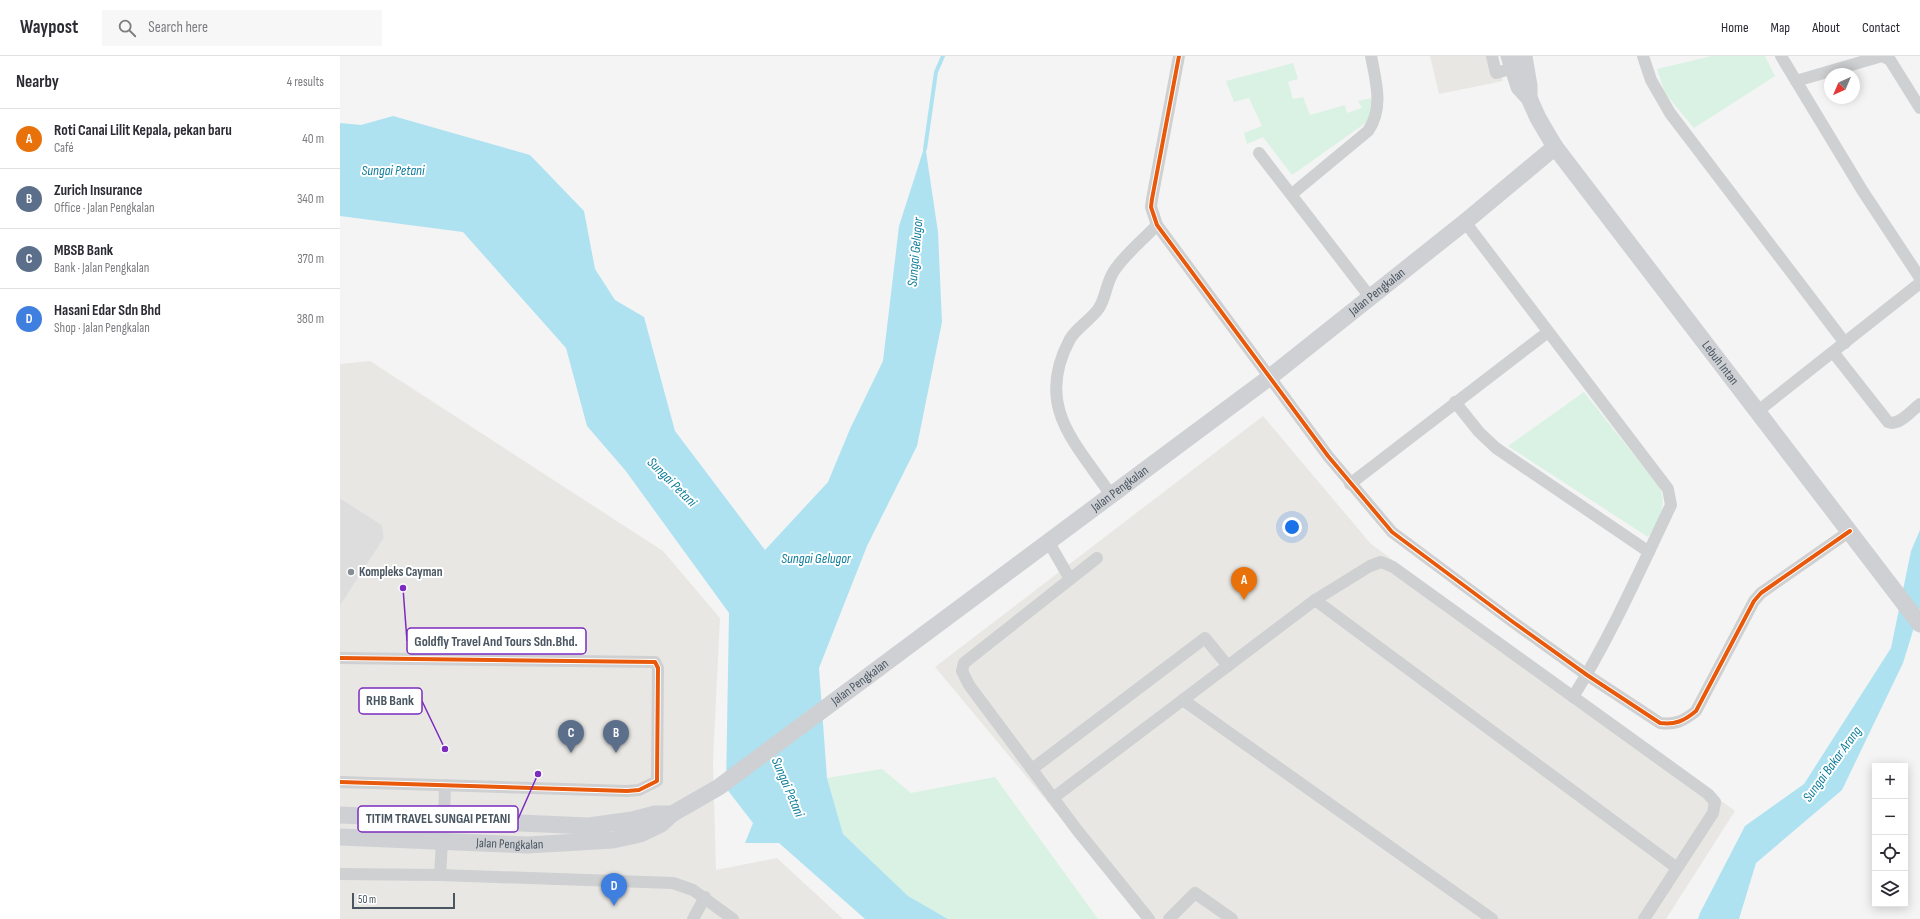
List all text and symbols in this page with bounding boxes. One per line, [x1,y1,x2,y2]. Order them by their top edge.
search box [102,10,382,46]
text: Waypost [20,16,78,39]
icon: search [116,17,138,39]
text: Search here [148,18,208,37]
text: Home [1721,19,1749,36]
text: Map [1771,19,1790,36]
text: About [1812,19,1840,36]
text: Contact [1862,19,1900,36]
north arrow [1824,68,1860,104]
text: Nearby [16,72,59,92]
text: 4 results [287,74,324,90]
text: Roti Canai Lilit Kepala, pekan baru [54,121,232,140]
text: A [26,131,32,147]
text: 40 m [302,131,324,147]
text: Café [54,140,74,156]
water label: Sungai Petani [362,162,425,179]
text: Zurich Insurance [54,181,142,200]
text: B [26,191,32,207]
text: 340 m [297,191,324,207]
text: Office · Jalan Pengkalan [54,200,155,216]
water label: Sungai Gelugor [904,216,927,287]
text: MBSB Bank [54,241,113,260]
text: C [26,251,32,267]
text: 370 m [297,251,324,267]
text: Bank · Jalan Pengkalan [54,260,149,276]
street label: Jalan Pengkalan [1345,265,1408,320]
text: Hasani Edar Sdn Bhd [54,301,161,320]
text: D [26,311,32,327]
text: 380 m [297,311,324,327]
text: Shop · Jalan Pengkalan [54,320,150,336]
street label: Lebuh Intan [1698,338,1742,388]
water label: Sungai Petani [644,454,701,511]
street label: Jalan Pengkalan [1087,462,1152,516]
your location [1282,517,1302,537]
water label: Sungai Gelugor [781,550,852,567]
place label: Kompleks Cayman [359,564,443,580]
marker: Kompleks Cayman [346,567,356,577]
pin: A [1231,567,1257,600]
callout: Goldfly Travel And Tours Sdn.Bhd. [407,628,586,654]
text: Goldfly Travel And Tours Sdn.Bhd. [414,633,578,650]
street label: Jalan Pengkalan [827,656,892,709]
callout: RHB Bank [359,688,422,714]
text: RHB Bank [366,692,414,709]
pin: C [558,720,584,753]
pin: B [603,720,629,753]
water label: Sungai Bakar Arang [1799,723,1865,805]
water label: Sungai Petani [768,755,808,820]
map controls [1872,763,1908,907]
button: + [1872,763,1908,799]
button: − [1872,799,1908,835]
callout: TITIM TRAVEL SUNGAI PETANI [358,806,518,832]
text: TITIM TRAVEL SUNGAI PETANI [366,810,510,827]
street label: Jalan Pengkalan [475,835,544,853]
button: locate [1872,835,1908,871]
button: layers [1872,871,1908,907]
pin: D [601,873,627,906]
scale bar [352,891,455,910]
text: 50 m [358,893,376,906]

